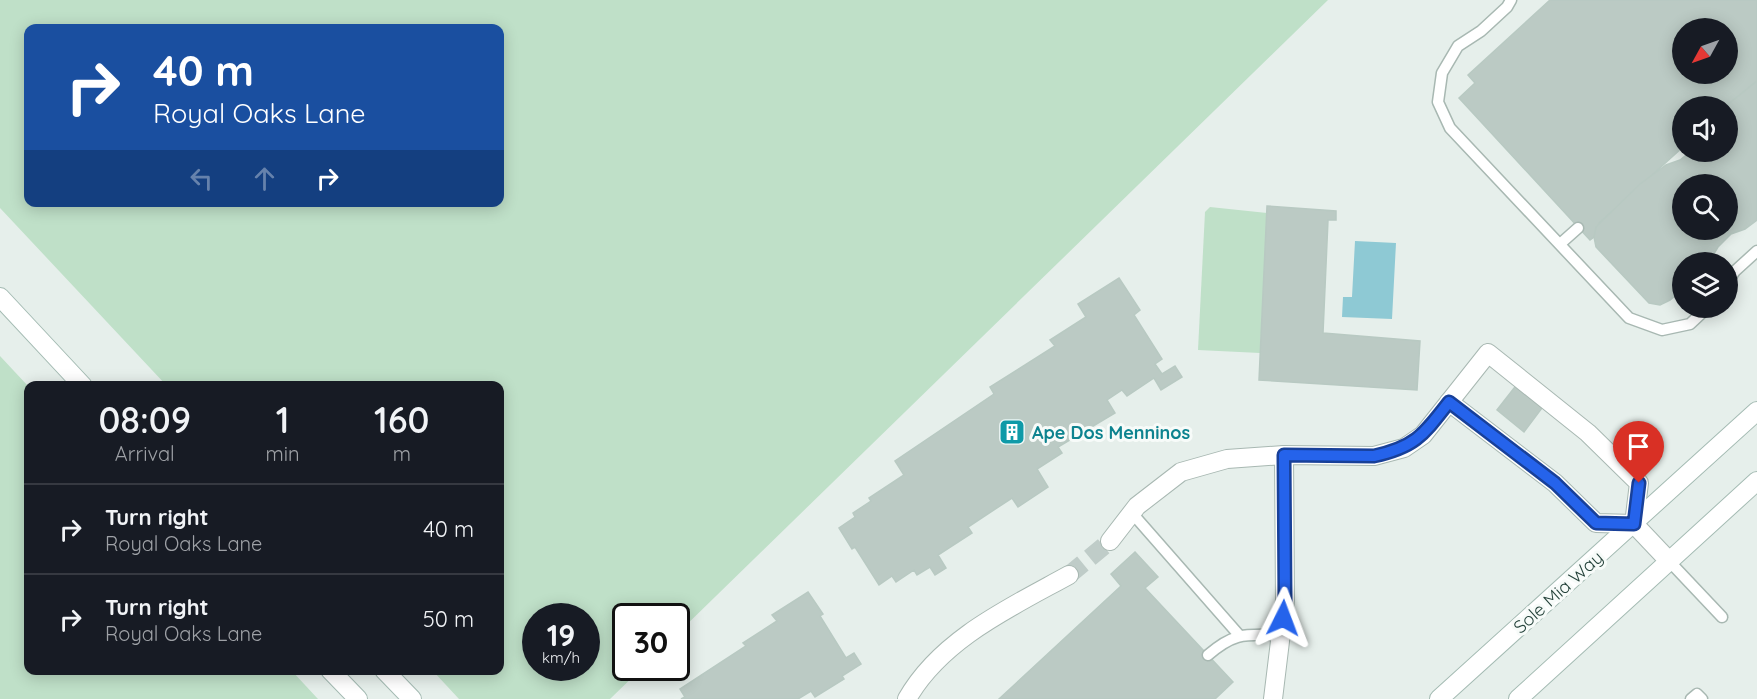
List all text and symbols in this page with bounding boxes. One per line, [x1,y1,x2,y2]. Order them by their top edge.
north arrow [1672,18,1738,84]
map controls [1672,18,1738,318]
text: 40 m [153,44,254,97]
icon: right [54,48,132,126]
text: Royal Oaks Lane [153,96,366,130]
button: sound [1672,96,1738,162]
icon: left [185,162,218,195]
icon: ahead [248,162,281,195]
icon: right [311,162,344,195]
button: search [1672,174,1738,240]
button: layers [1672,252,1738,318]
text: 08:09 [98,397,191,442]
text: 1 [276,397,289,442]
text: 160 [374,397,429,442]
building icon: Ape Dos Menninos [997,417,1027,447]
place label: Ape Dos Menninos [1032,421,1190,444]
pin [1613,421,1664,483]
icon: arrive [1622,430,1655,463]
text: Arrival [115,441,175,466]
text: min [266,441,300,466]
text: m [393,441,411,466]
text: Turn right [105,503,209,531]
icon: right [54,513,87,546]
text: 40 m [423,515,474,543]
text: Royal Oaks Lane [105,531,262,556]
street label: Sole Mia Way [1508,546,1608,638]
position arrow [1251,586,1315,650]
text: Turn right [105,593,209,621]
icon: right [54,603,87,636]
speed limit sign: 30 [612,603,690,681]
text: 50 m [423,605,474,633]
text: 19 [547,616,575,654]
text: Royal Oaks Lane [105,621,262,646]
text: km/h [542,648,580,667]

